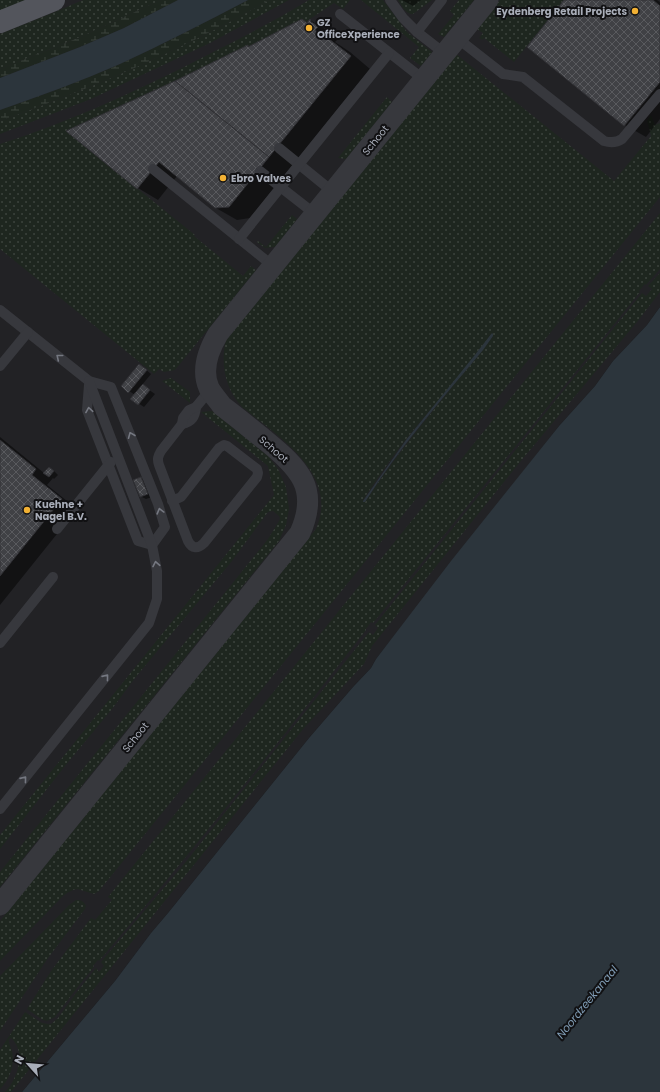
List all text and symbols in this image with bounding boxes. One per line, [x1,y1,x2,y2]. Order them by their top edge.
place label: Eydenberg Retail Projects [496,4,627,19]
marker: Eydenberg Retail Projects [630,6,640,16]
place label: GZ OfficeXperience [317,15,400,42]
marker: GZ OfficeXperience [304,23,314,33]
street label: Schoot [359,122,392,159]
place label: Ebro Valves [231,171,291,186]
marker: Ebro Valves [218,173,228,183]
one-way arrow [56,354,63,361]
one-way arrow [85,407,94,413]
one-way arrow [127,432,135,439]
street label: Schoot [256,432,292,467]
place label: Kuehne + Nagel B.V. [35,497,87,524]
marker: Kuehne + Nagel B.V. [22,505,32,515]
one-way arrow [156,507,165,514]
one-way arrow [152,561,160,567]
one-way arrow [101,675,108,682]
street label: Schoot [119,719,152,756]
one-way arrow [20,776,27,783]
water label: Noordzeekanaal [553,962,622,1042]
north arrow [8,1044,48,1084]
text: N [10,1052,28,1067]

